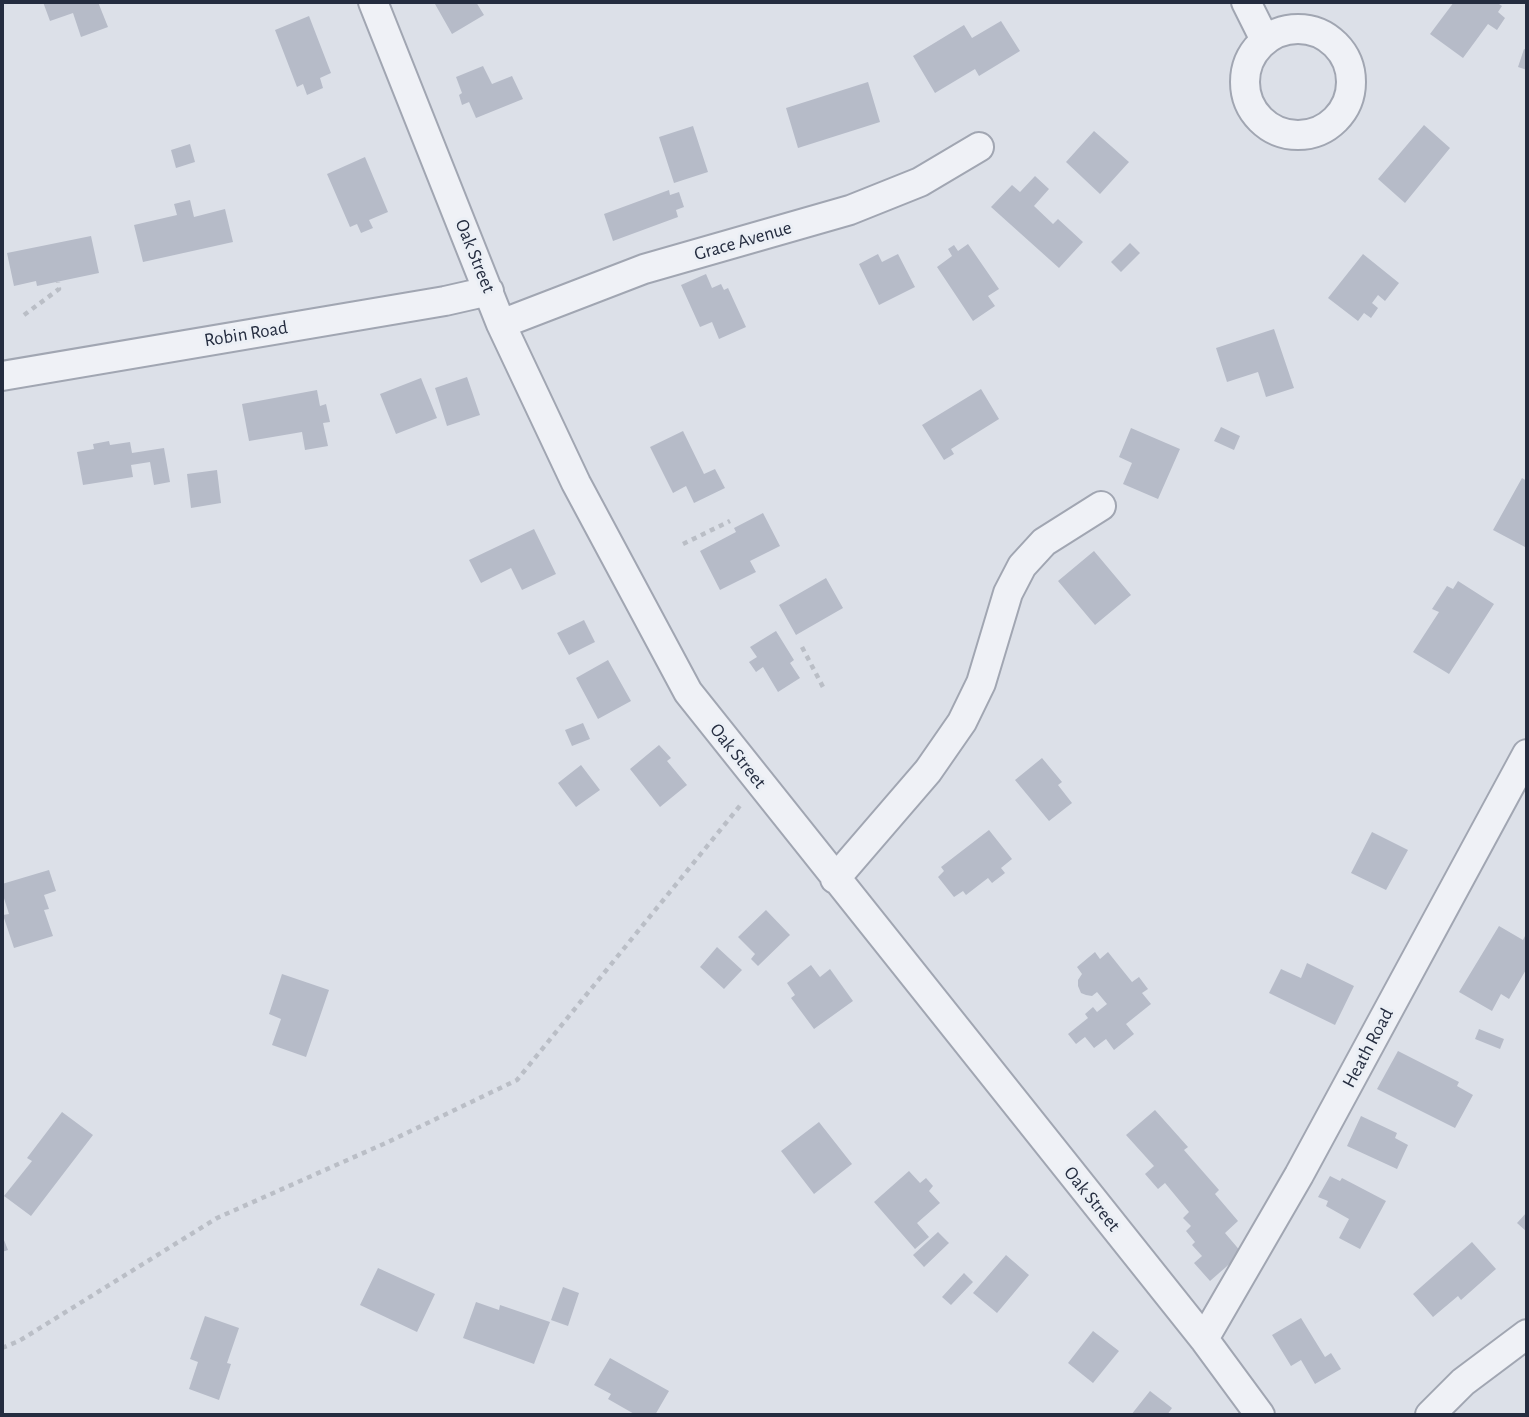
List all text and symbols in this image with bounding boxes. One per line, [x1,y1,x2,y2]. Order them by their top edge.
street label: Oak Street [450,216,500,296]
street label: Grace Avenue [692,216,794,266]
street label: Robin Road [203,316,289,352]
street label: Oak Street [705,719,771,793]
street label: Heath Road [1338,1004,1398,1092]
street label: Oak Street [1059,1162,1125,1236]

